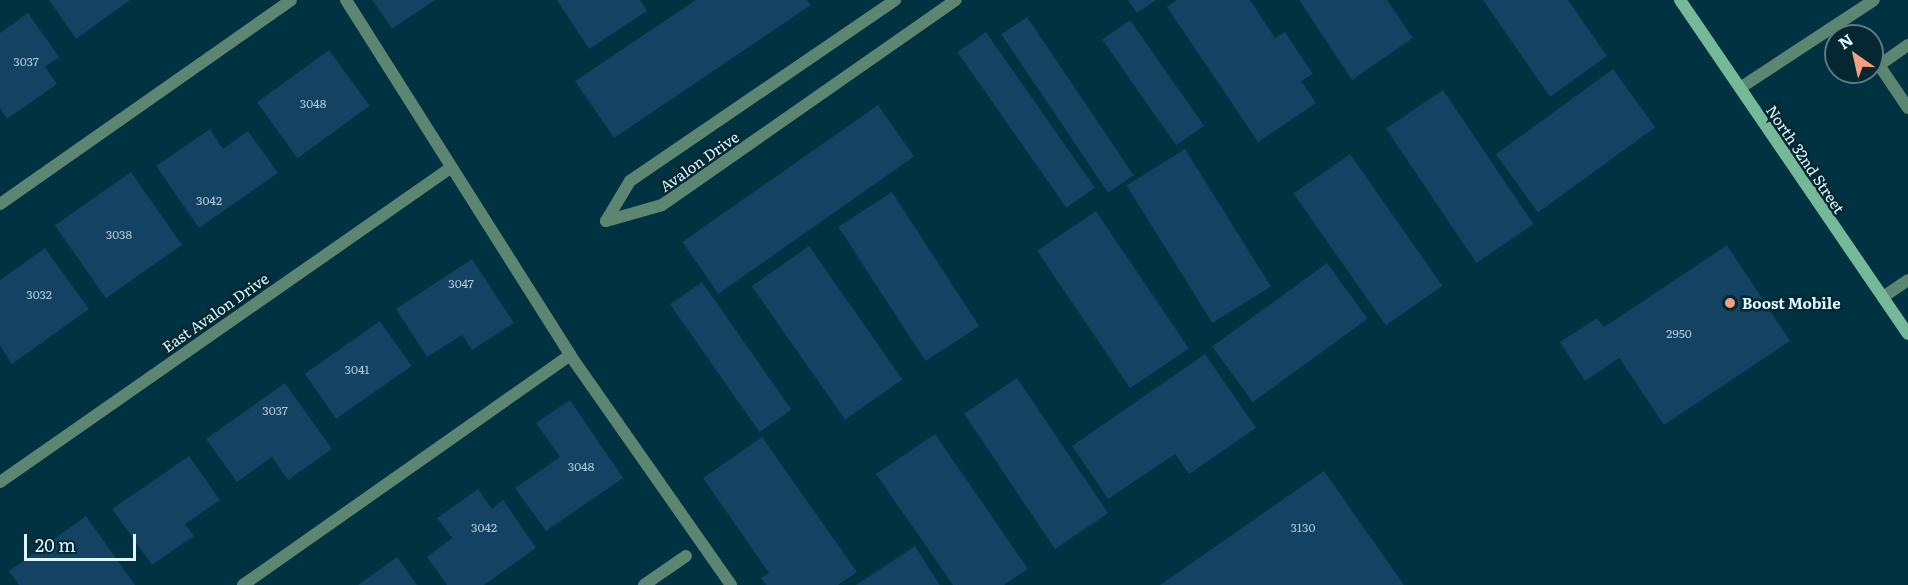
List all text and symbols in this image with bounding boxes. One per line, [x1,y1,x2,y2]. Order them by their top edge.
north arrow [1824,24,1884,84]
text: N [1833,27,1857,54]
house number: 3037 [13,55,39,69]
house number: 3048 [300,97,326,111]
street label: North 32nd Street [1763,101,1849,217]
street label: Avalon Drive [656,127,742,195]
house number: 3042 [196,194,222,208]
house number: 3038 [106,228,132,242]
street label: East Avalon Drive [158,269,272,355]
house number: 3047 [448,277,474,291]
house number: 3032 [26,288,52,302]
place label: Boost Mobile [1742,294,1841,312]
marker: Boost Mobile [1723,296,1737,310]
house number: 2950 [1666,327,1692,341]
house number: 3041 [345,363,369,377]
house number: 3037 [262,404,288,418]
house number: 3048 [568,460,594,474]
house number: 3042 [471,521,497,535]
house number: 3130 [1291,521,1315,535]
scale bar [27,522,140,560]
text: 20 m [35,531,76,558]

